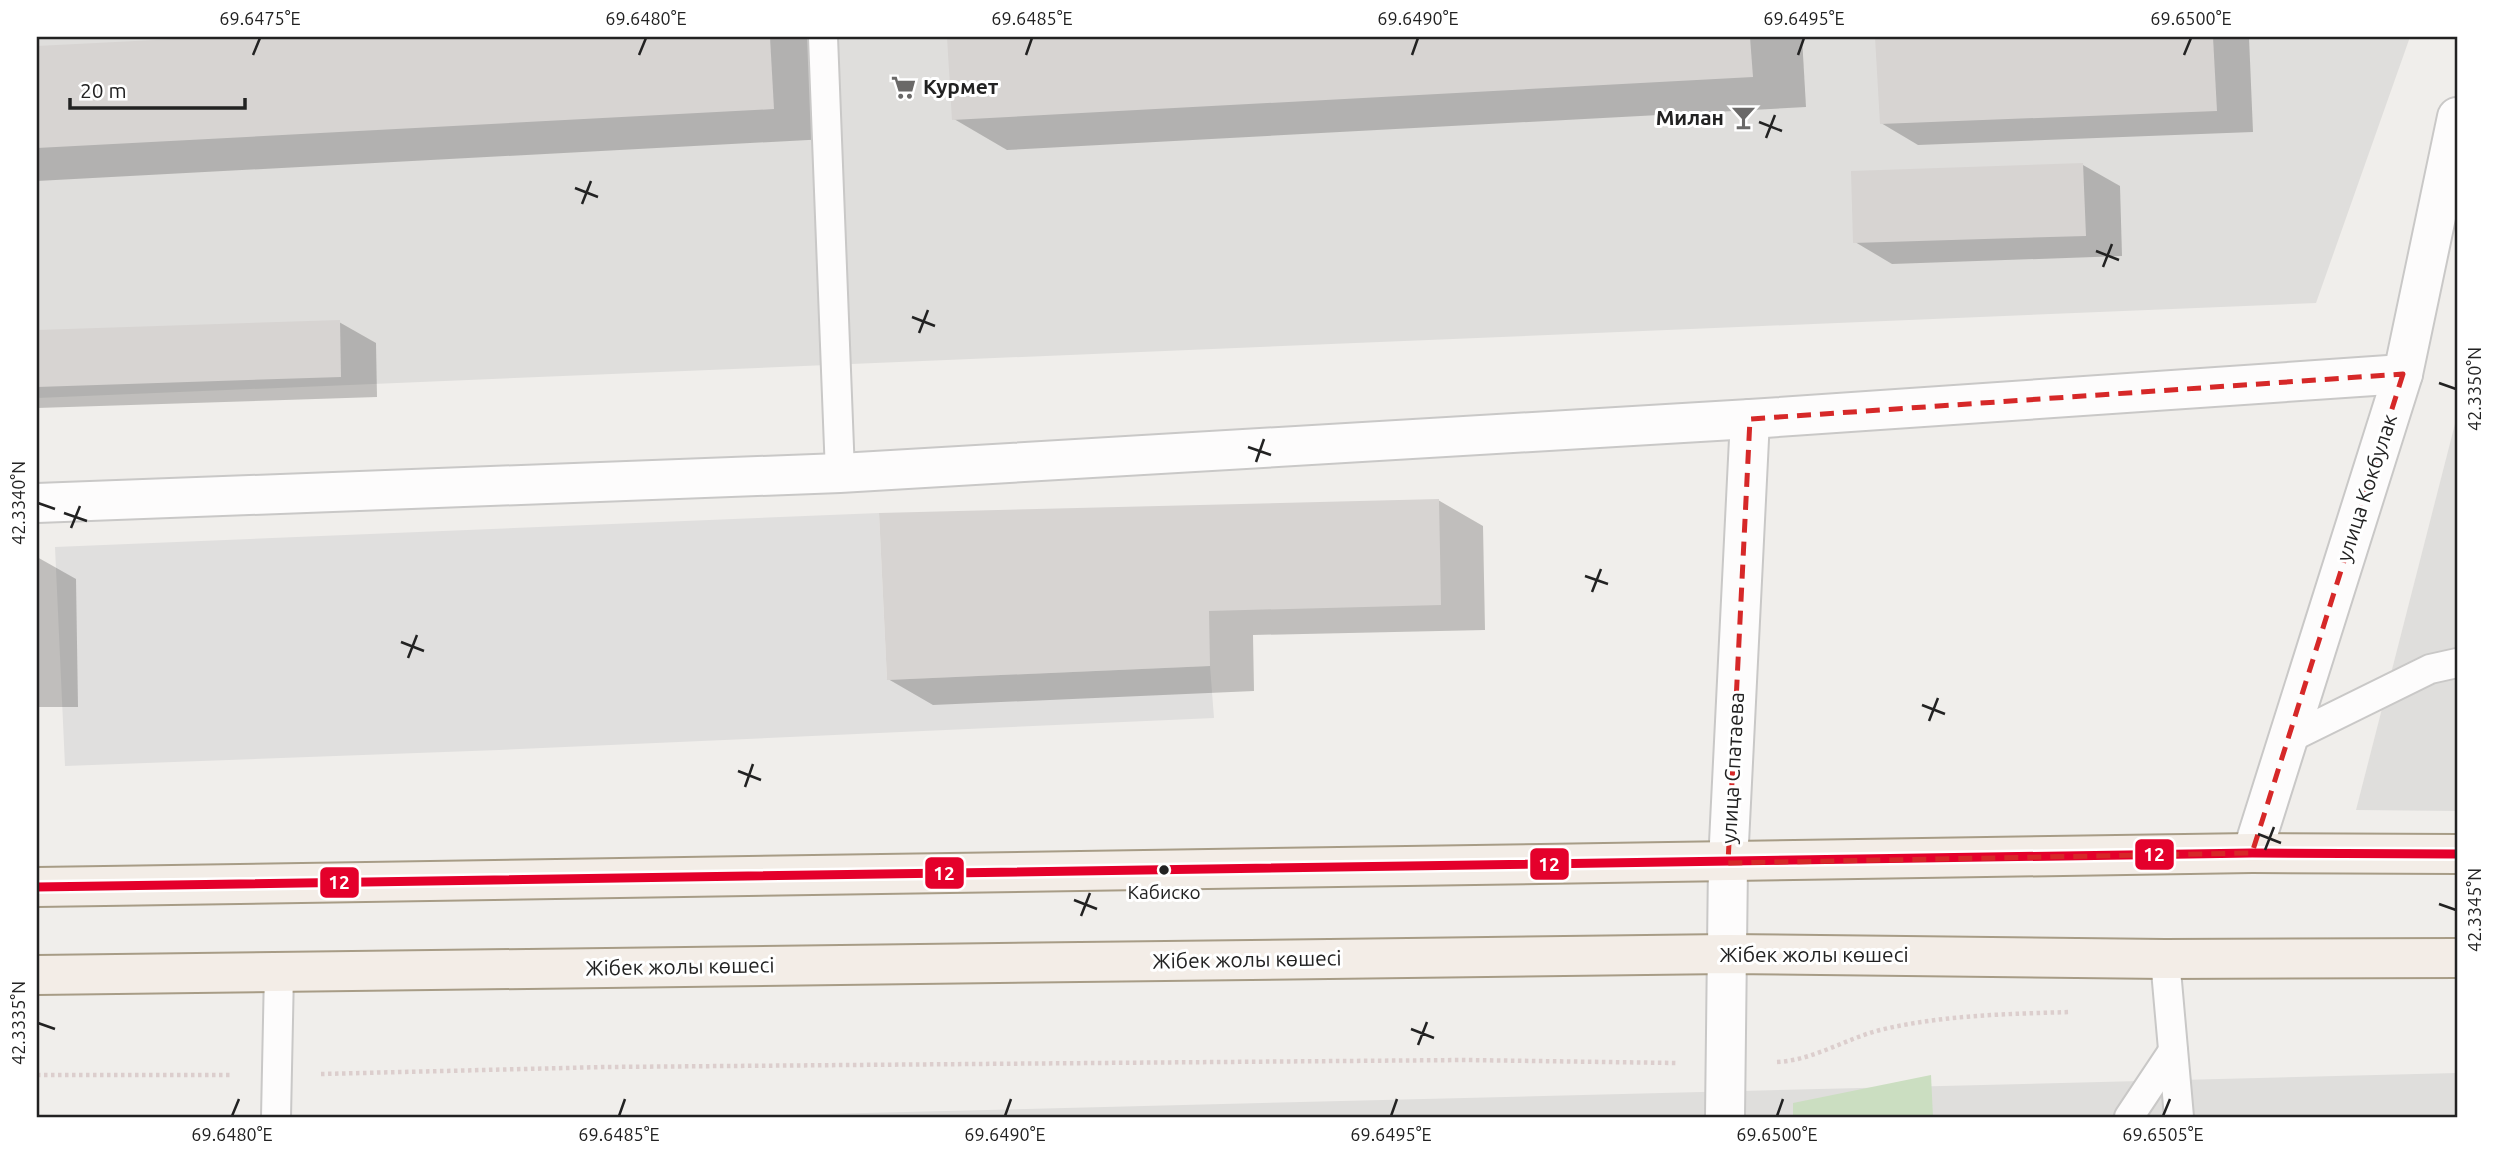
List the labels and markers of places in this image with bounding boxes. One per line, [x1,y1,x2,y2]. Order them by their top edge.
supermarket icon: Курмет [889,73,917,101]
place label: Курмет [923,74,999,98]
bar icon: Милан [1730,104,1758,132]
place label: Милан [1656,105,1724,129]
marker: Кабиско [1157,863,1171,877]
place label: Кабиско [1127,881,1201,903]

